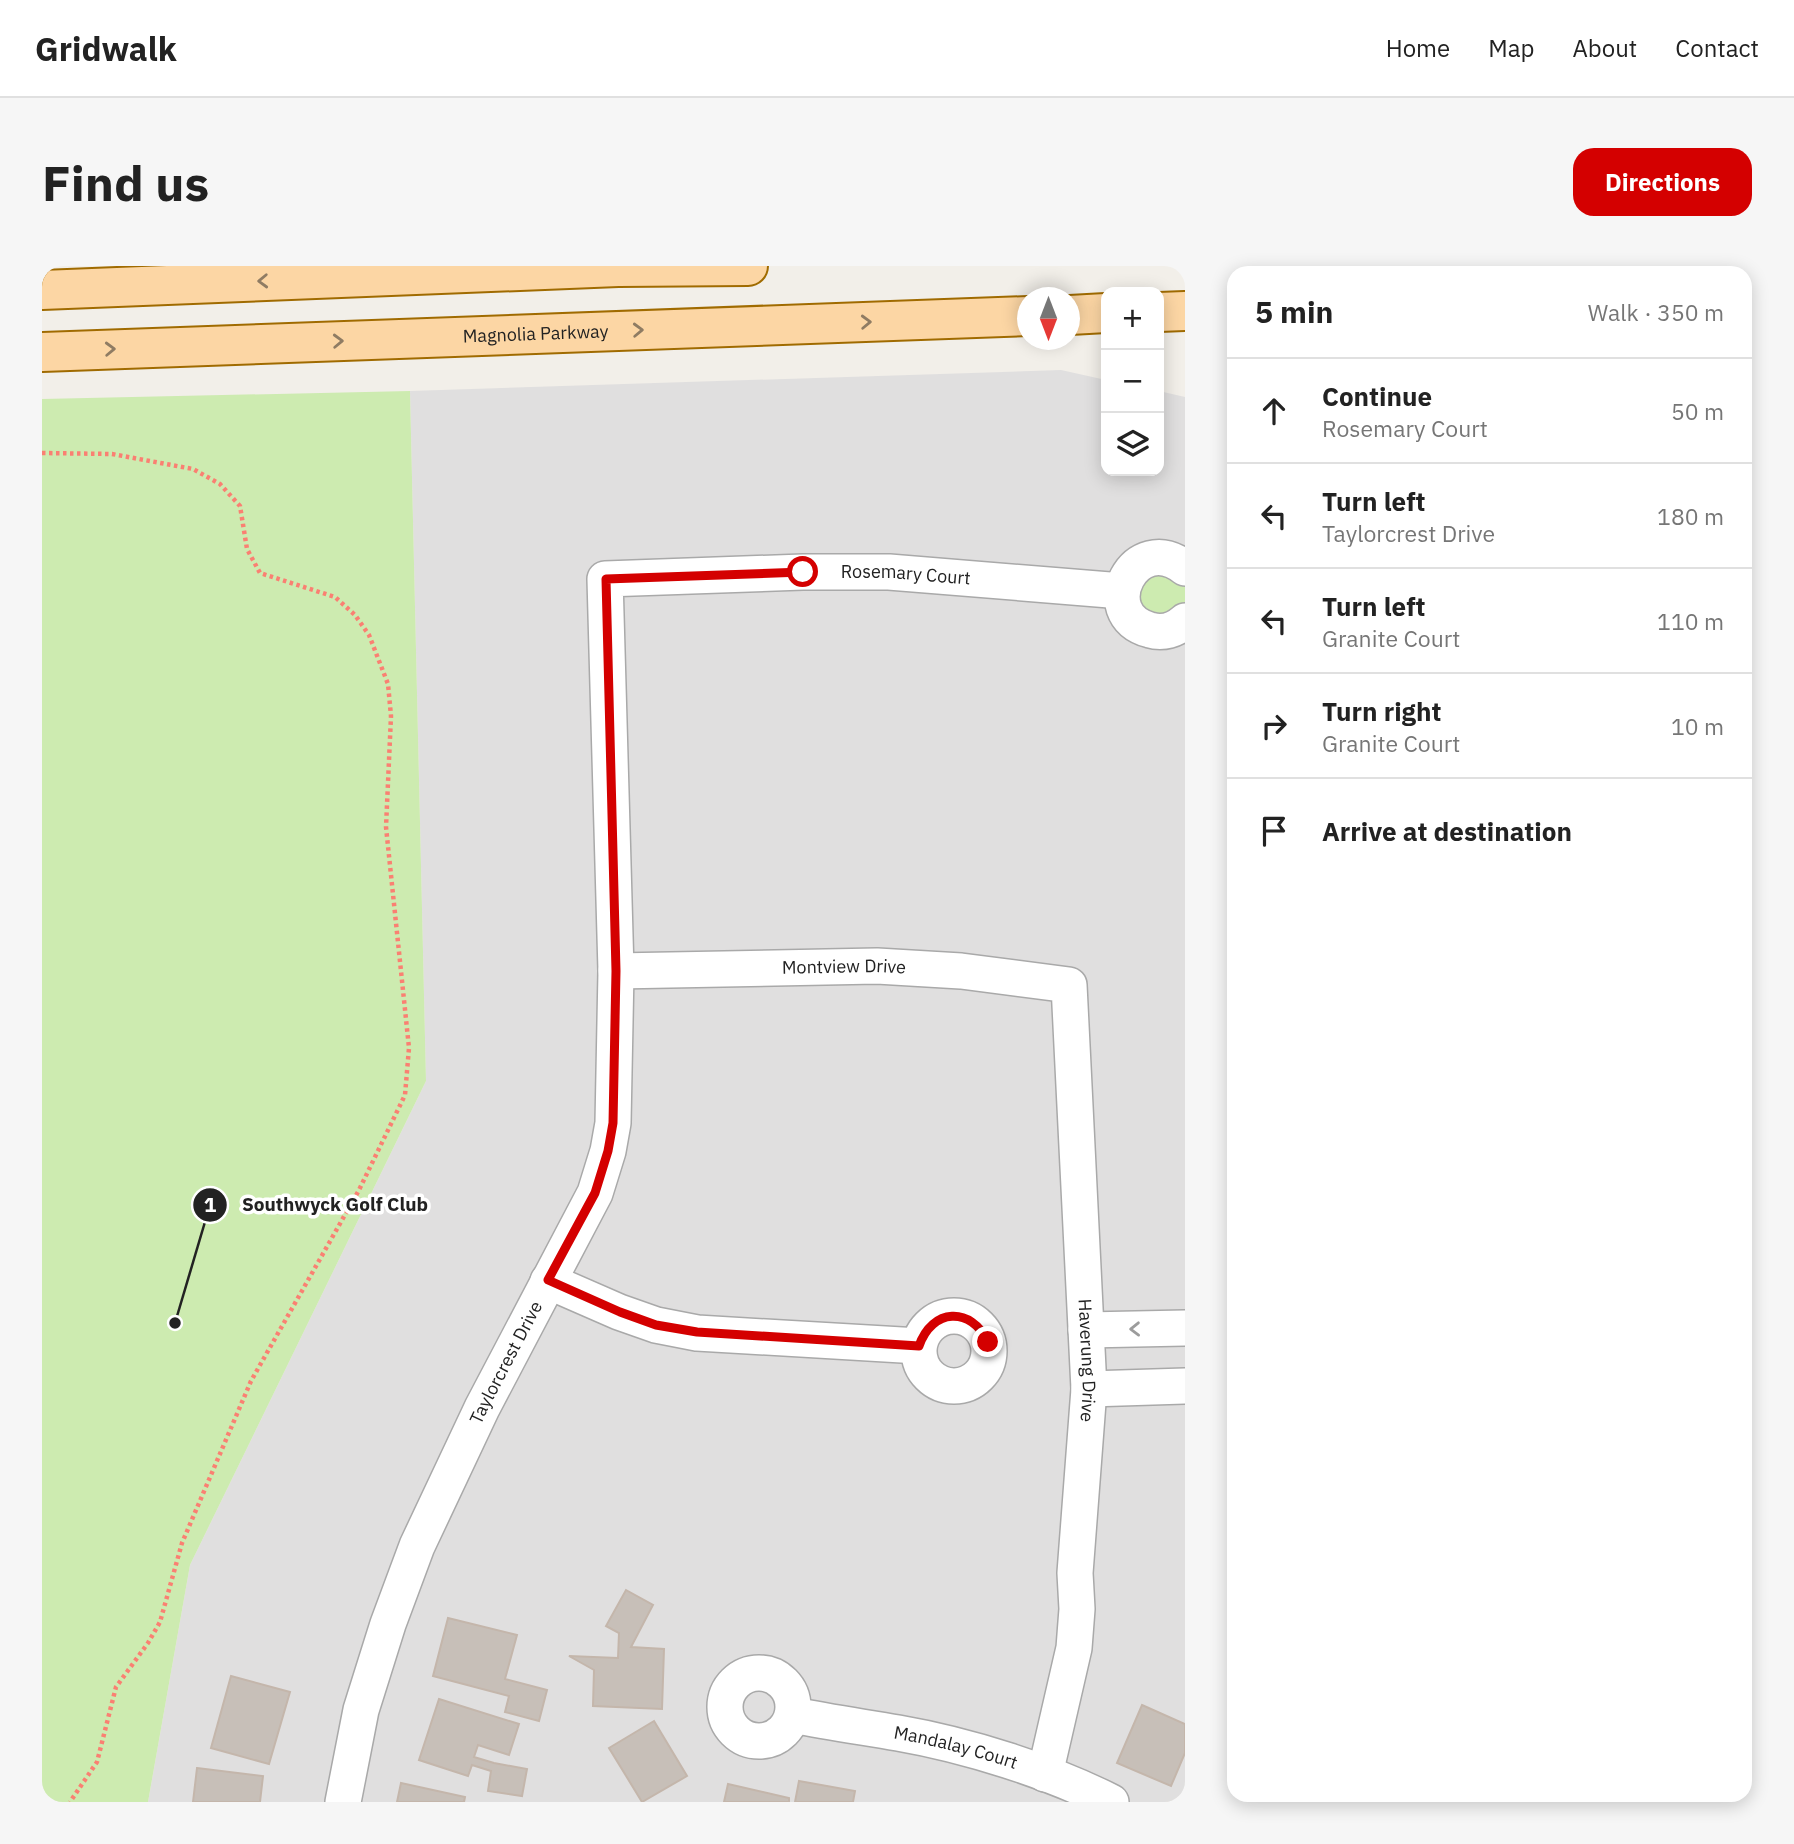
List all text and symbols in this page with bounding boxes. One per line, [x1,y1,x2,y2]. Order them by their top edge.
text: Gridwalk [35,27,177,70]
text: Home [1386,32,1450,64]
text: Map [1488,32,1534,64]
text: About [1572,32,1637,64]
text: Contact [1675,32,1759,64]
button: Directions [1573,148,1752,216]
text: Find us [42,151,209,214]
one-way arrow [258,274,269,289]
north arrow [1017,287,1080,350]
map controls [1101,287,1164,476]
button: + [1101,287,1164,350]
text: 5 min [1255,292,1333,331]
text: Walk · 350 m [1588,297,1724,327]
one-way arrow [860,314,871,329]
street label: Magnolia Parkway [462,319,609,348]
one-way arrow [633,322,644,337]
one-way arrow [332,333,343,348]
one-way arrow [105,342,116,357]
button: − [1101,350,1164,413]
text: Continue [1322,379,1432,413]
icon: ahead [1255,392,1293,430]
text: 50 m [1671,396,1724,426]
button: layers [1101,413,1164,476]
text: Rosemary Court [1322,413,1488,443]
text: Turn left [1322,484,1425,518]
icon: left [1255,497,1293,535]
text: 180 m [1657,501,1724,531]
text: Taylorcrest Drive [1322,518,1495,548]
route start [787,556,818,587]
street label: Rosemary Court [841,560,971,590]
text: Turn left [1322,589,1425,623]
icon: left [1255,602,1293,640]
text: 110 m [1657,606,1724,636]
text: Granite Court [1322,623,1460,653]
text: Turn right [1322,694,1441,728]
icon: right [1255,707,1293,745]
text: 10 m [1671,711,1724,741]
text: Granite Court [1322,728,1460,758]
icon: arrive [1255,812,1293,850]
text: Arrive at destination [1322,814,1572,848]
street label: Montview Drive [782,954,907,979]
callout: Southwyck Golf Club [193,1185,442,1225]
text: 1 [204,1190,217,1218]
text: Southwyck Golf Club [242,1192,428,1216]
street label: Taylorcrest Drive [464,1297,547,1428]
street label: Haverung Drive [1074,1298,1101,1423]
one-way arrow [1130,1321,1140,1337]
route end [972,1326,1003,1357]
street label: Mandalay Court [892,1720,1021,1774]

